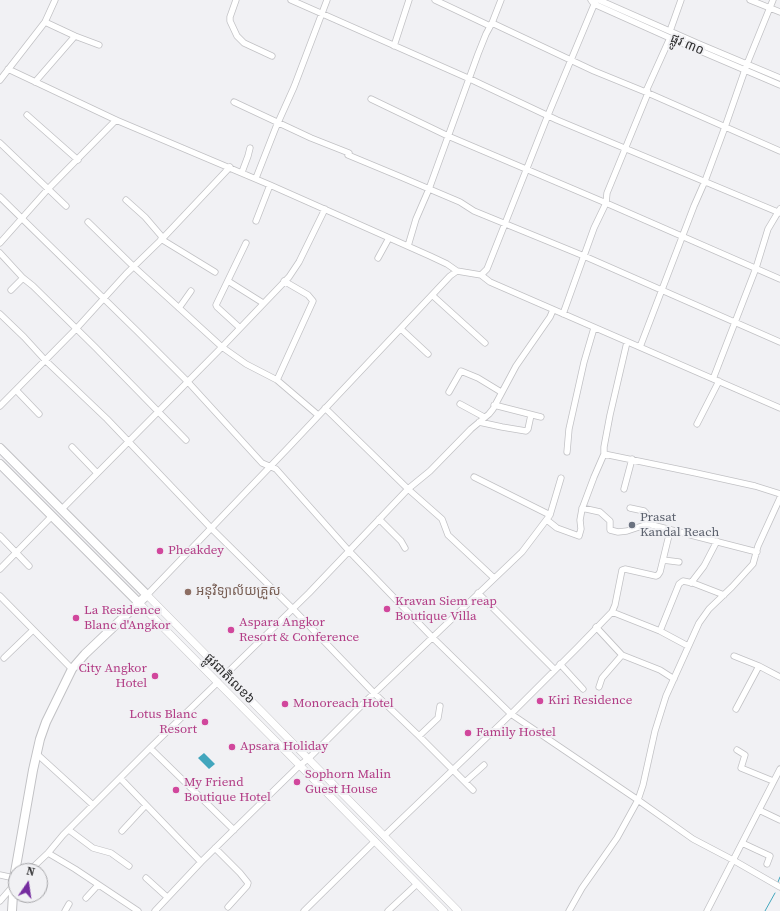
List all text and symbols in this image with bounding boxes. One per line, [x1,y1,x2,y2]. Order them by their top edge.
street label: ផ្លូវ ៣០ [668,31,706,59]
place label: Prasat Kandal Reach [640,510,719,541]
marker: Prasat Kandal Reach [627,520,637,530]
place label: Pheakdey [168,543,224,559]
marker: Pheakdey [155,546,165,556]
place label: អនុវិទ្យាល័យគ្រួស [196,584,281,600]
marker: អនុវិទ្យាល័យគ្រួស [183,587,193,597]
place label: Kravan Siem reap Boutique Villa [395,594,497,625]
place label: La Residence Blanc d'Angkor [84,603,171,634]
marker: Kravan Siem reap Boutique Villa [382,604,392,614]
marker: La Residence Blanc d'Angkor [71,613,81,623]
place label: Aspara Angkor Resort & Conference [239,615,359,646]
marker: Aspara Angkor Resort & Conference [226,625,236,635]
street label: ផ្លូវជាតិលេខ៦ [200,650,258,708]
place label: City Angkor Hotel [78,661,147,692]
marker: City Angkor Hotel [150,671,160,681]
place label: Kiri Residence [548,693,632,709]
place label: Monoreach Hotel [293,696,394,712]
marker: Kiri Residence [535,696,545,706]
marker: Monoreach Hotel [280,699,290,709]
place label: Lotus Blanc Resort [129,707,197,738]
marker: Lotus Blanc Resort [200,717,210,727]
place label: Family Hostel [476,725,556,741]
marker: Family Hostel [463,728,473,738]
place label: Apsara Holiday [240,739,328,755]
marker: Apsara Holiday [227,742,237,752]
place label: Sophorn Malin Guest House [305,767,391,798]
place label: My Friend Boutique Hotel [184,775,271,806]
marker: Sophorn Malin Guest House [292,777,302,787]
marker: My Friend Boutique Hotel [171,785,181,795]
north arrow [8,863,48,903]
text: N [25,864,36,880]

